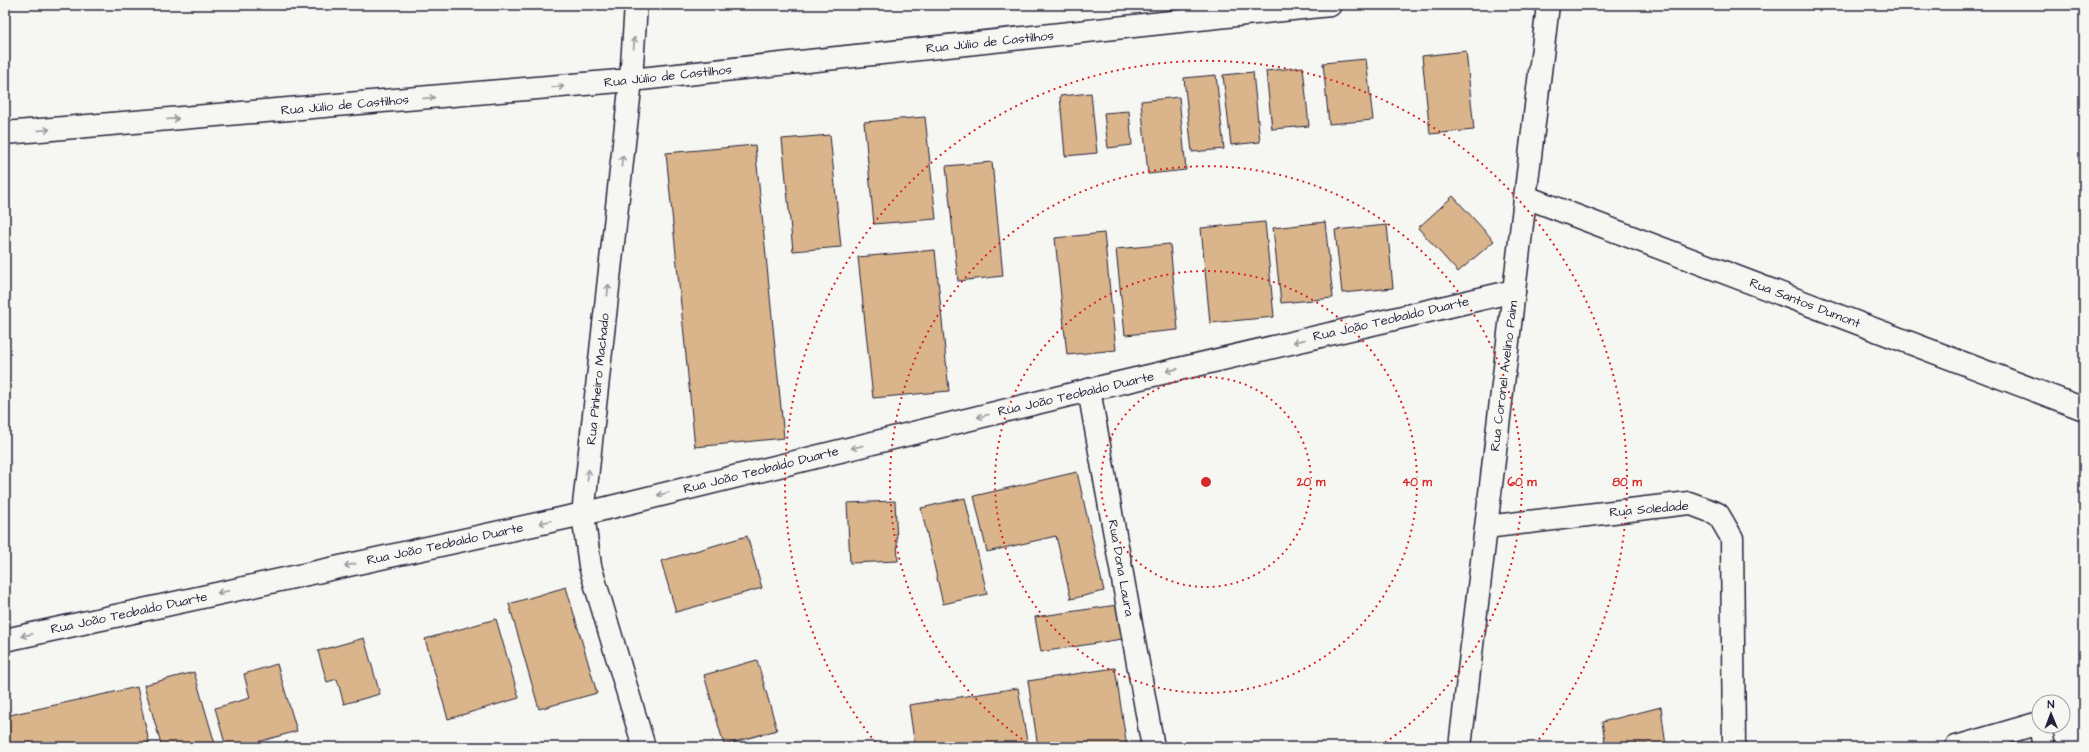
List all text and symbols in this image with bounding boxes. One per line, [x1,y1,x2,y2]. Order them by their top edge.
street label: Rua Júlio de Castilhos [925,26,1055,58]
one-way arrow [630,37,637,50]
street label: Rua Júlio de Castilhos [603,60,733,92]
one-way arrow [551,83,564,90]
street label: Rua Júlio de Castilhos [280,90,410,120]
one-way arrow [422,94,435,101]
one-way arrow [166,115,179,123]
one-way arrow [37,126,50,134]
one-way arrow [618,155,626,168]
street label: Rua Santos Dumont [1747,274,1864,333]
one-way arrow [604,284,612,297]
street label: Rua João Teobaldo Duarte [1311,292,1471,346]
street label: Rua Coronel Avelino Paim [1486,299,1522,452]
street label: Rua Pinheiro Machado [582,312,614,446]
one-way arrow [1293,337,1306,345]
street label: Rua João Teobaldo Duarte [996,367,1156,421]
one-way arrow [1166,367,1179,375]
one-way arrow [977,412,990,420]
street label: Rua João Teobaldo Duarte [681,442,841,498]
one-way arrow [851,443,864,451]
one-way arrow [584,469,591,482]
text: 20 m [1296,474,1326,491]
text: 40 m [1402,474,1433,491]
text: 60 m [1507,474,1537,491]
text: 80 m [1612,474,1642,491]
centre of rings [1199,475,1213,489]
one-way arrow [656,491,669,498]
street label: Rua Soledade [1609,497,1689,521]
one-way arrow [539,518,552,526]
street label: Rua Dona Laura [1104,518,1138,618]
street label: Rua João Teobaldo Duarte [365,519,525,569]
one-way arrow [344,561,357,569]
street label: Rua João Teobaldo Duarte [49,588,209,638]
one-way arrow [217,589,230,597]
one-way arrow [21,632,34,640]
north arrow [2031,694,2071,734]
text: N [2047,697,2055,712]

